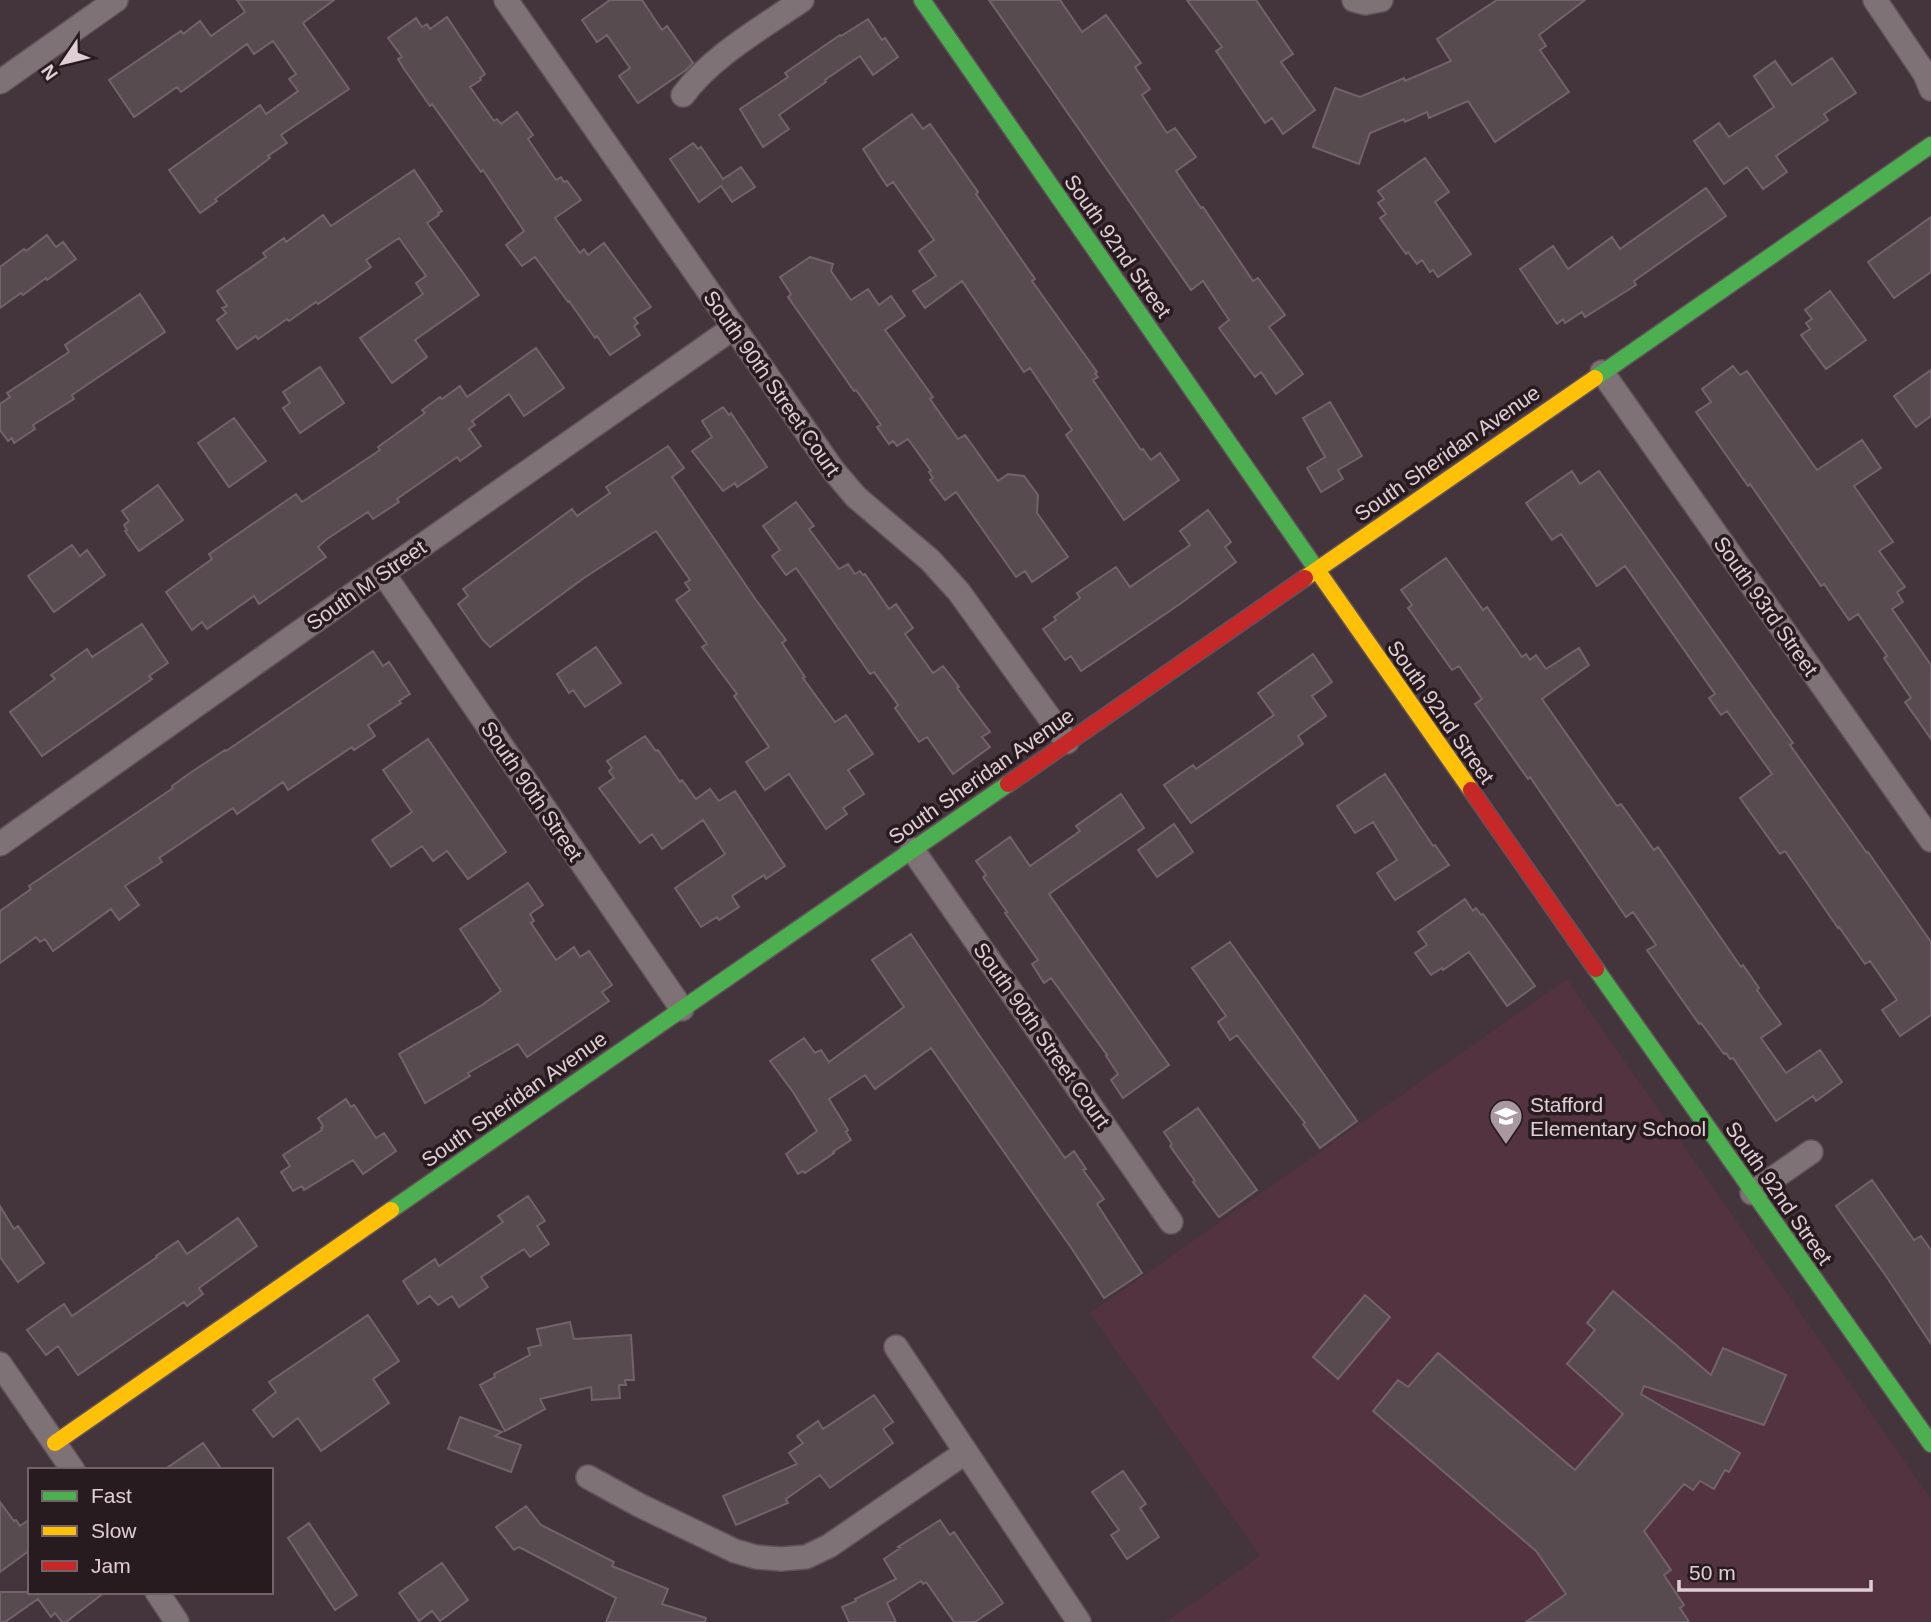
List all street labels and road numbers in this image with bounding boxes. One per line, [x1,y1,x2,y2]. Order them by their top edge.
street label: South 92nd Street [1060,170,1176,322]
street label: South 90th Street Court [699,286,845,480]
street label: South Sheridan Avenue [1350,380,1544,526]
street label: South 93rd Street [1709,532,1823,680]
street label: South M Street [302,535,430,635]
street label: South 92nd Street [1383,636,1499,788]
street label: South Sheridan Avenue [884,703,1078,849]
street label: South 90th Street [477,717,587,865]
street label: South 90th Street Court [969,938,1115,1132]
street label: South Sheridan Avenue [417,1026,611,1172]
street label: South 92nd Street [1721,1117,1837,1269]

